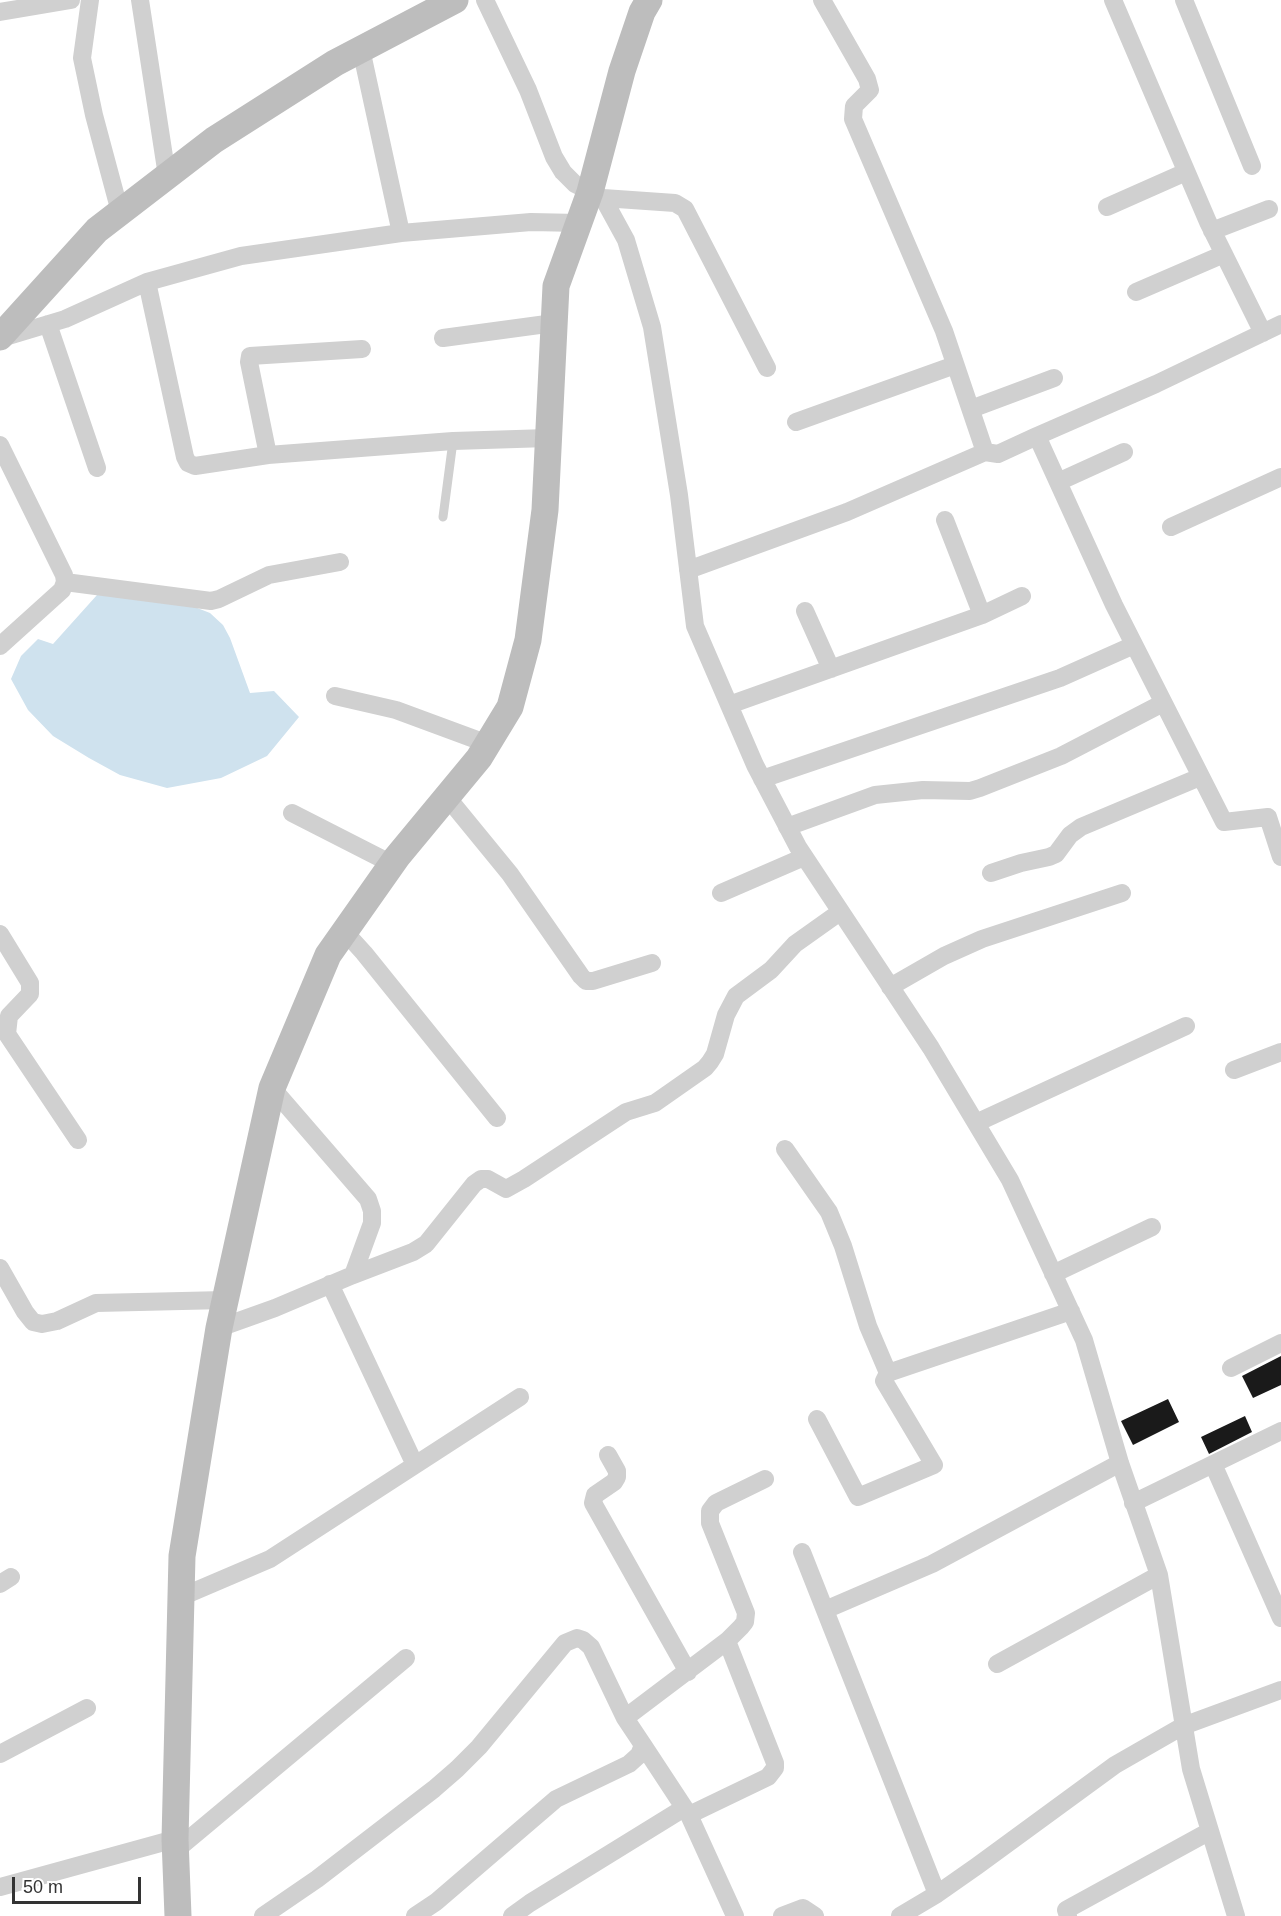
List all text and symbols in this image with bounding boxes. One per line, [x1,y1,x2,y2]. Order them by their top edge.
scale bar [15,1865,144,1903]
text: 50 m [23,1877,63,1897]

